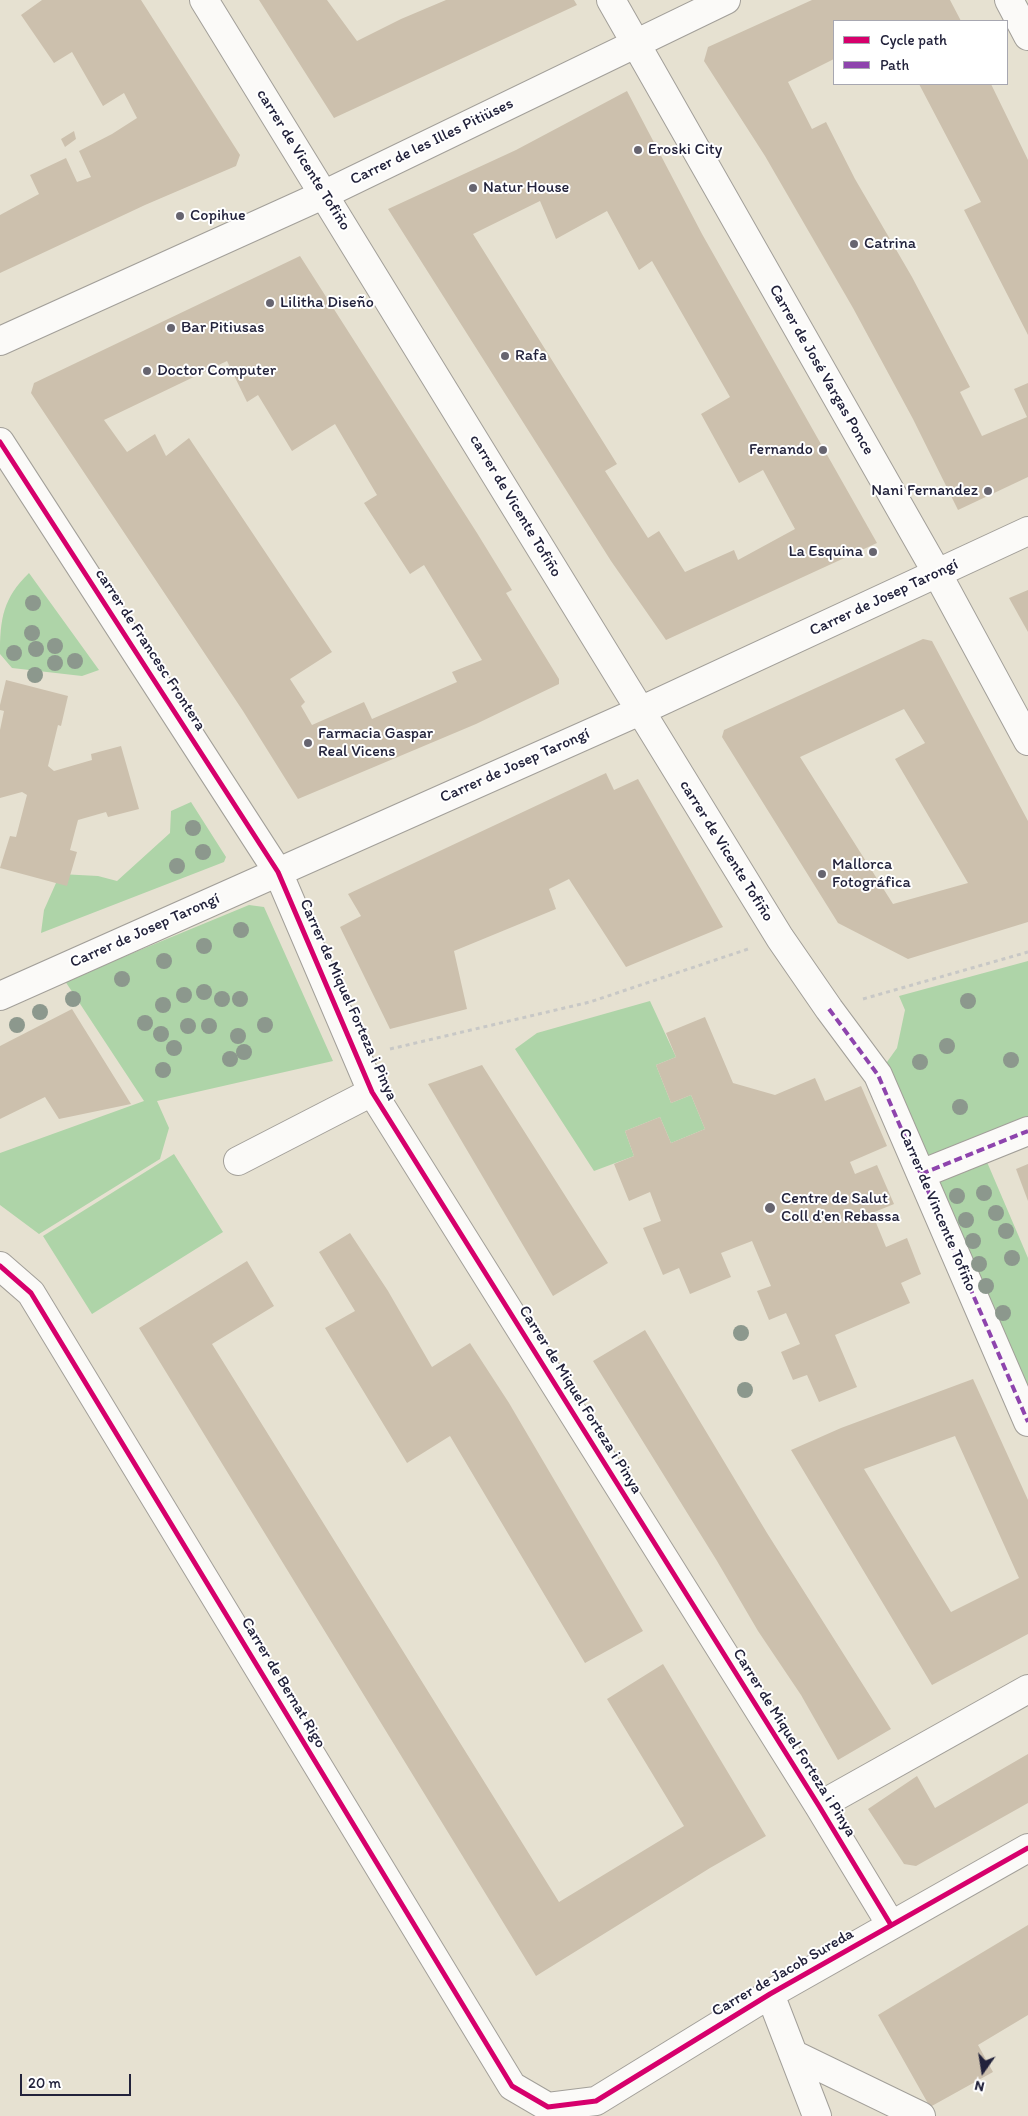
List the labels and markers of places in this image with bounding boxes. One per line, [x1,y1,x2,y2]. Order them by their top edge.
place label: Eroski City [648,140,722,160]
marker: Eroski City [632,144,644,156]
place label: Natur House [483,178,569,198]
marker: Natur House [467,182,479,194]
place label: Copihue [190,206,246,226]
marker: Copihue [174,210,186,222]
place label: Catrina [864,234,916,254]
marker: Catrina [848,238,860,250]
place label: Lilitha Diseño [280,293,374,313]
marker: Lilitha Diseño [264,297,276,309]
place label: Bar Pitiusas [181,318,265,338]
marker: Bar Pitiusas [165,322,177,334]
place label: Rafa [515,346,547,366]
marker: Rafa [499,350,511,362]
place label: Doctor Computer [157,361,276,381]
marker: Doctor Computer [141,365,153,377]
place label: Fernando [749,440,813,460]
marker: Fernando [817,444,829,456]
place label: Nani Fernandez [871,481,978,501]
marker: Nani Fernandez [982,485,994,497]
place label: La Esquina [789,542,863,562]
marker: La Esquina [867,546,879,558]
place label: Farmacia Gaspar Real Vicens [318,724,433,762]
marker: Farmacia Gaspar Real Vicens [302,737,314,749]
place label: Mallorca Fotográfica [832,855,911,893]
marker: Mallorca Fotográfica [816,868,828,880]
place label: Centre de Salut Coll d'en Rebassa [781,1189,900,1227]
marker: Centre de Salut Coll d'en Rebassa [763,1201,777,1215]

